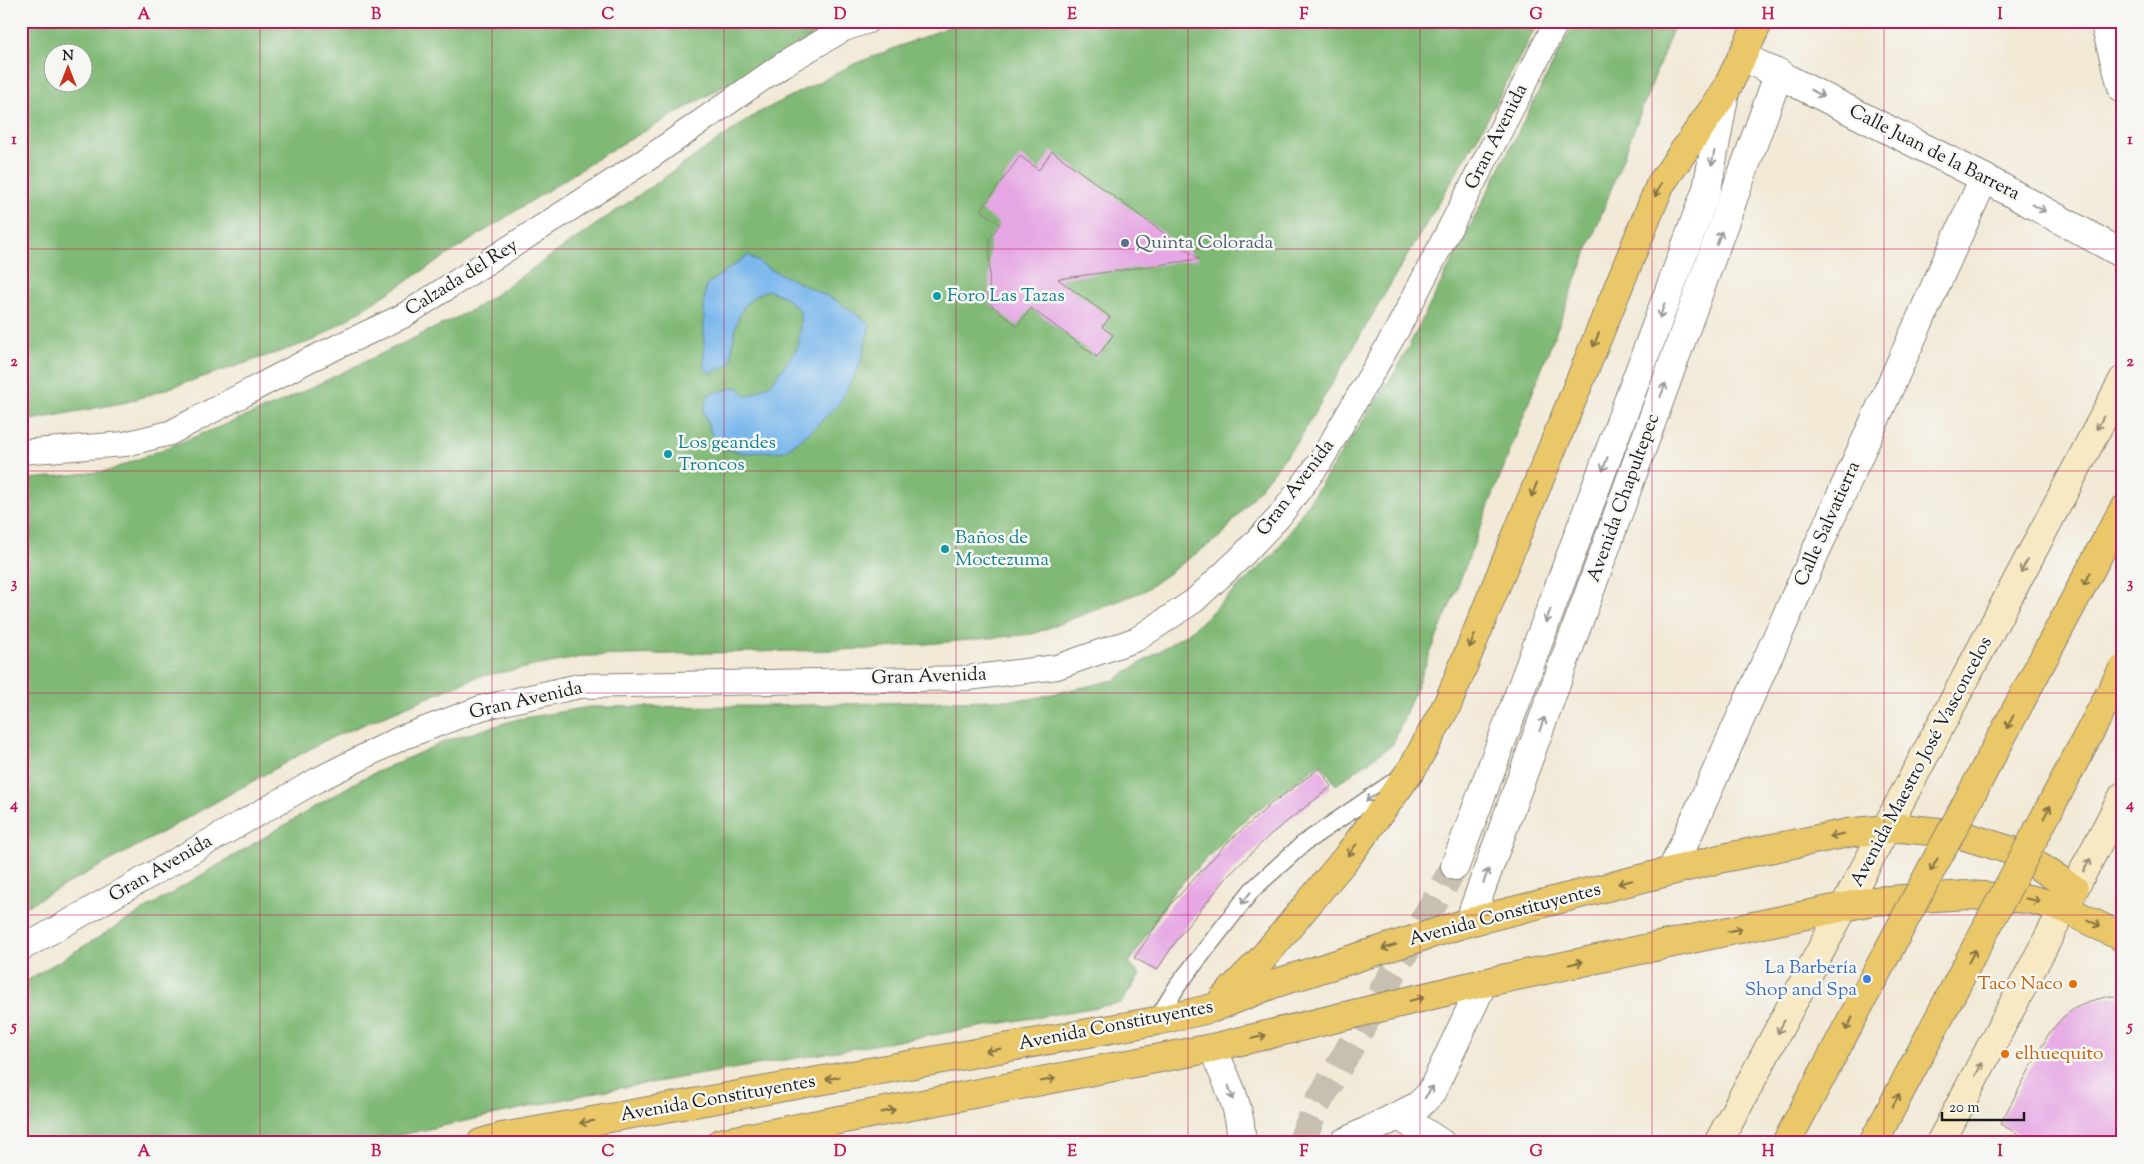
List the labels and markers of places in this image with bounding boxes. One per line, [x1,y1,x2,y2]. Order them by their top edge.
place label: Quinta Colorada [1135,230,1274,257]
marker: Quinta Colorada [1119,237,1131,249]
place label: Foro Las Tazas [947,283,1065,310]
marker: Foro Las Tazas [931,290,943,302]
place label: Los geandes Troncos [678,430,776,479]
marker: Los geandes Troncos [662,448,674,460]
place label: Baños de Moctezuma [955,525,1049,574]
marker: Baños de Moctezuma [939,543,951,555]
place label: La Barbería Shop and Spa [1745,955,1857,1004]
place label: Taco Naco [1977,971,2063,998]
marker: La Barbería Shop and Spa [1861,973,1873,985]
marker: Taco Naco [2067,978,2079,990]
place label: elhuequito [2015,1041,2103,1068]
marker: elhuequito [1999,1048,2011,1060]

